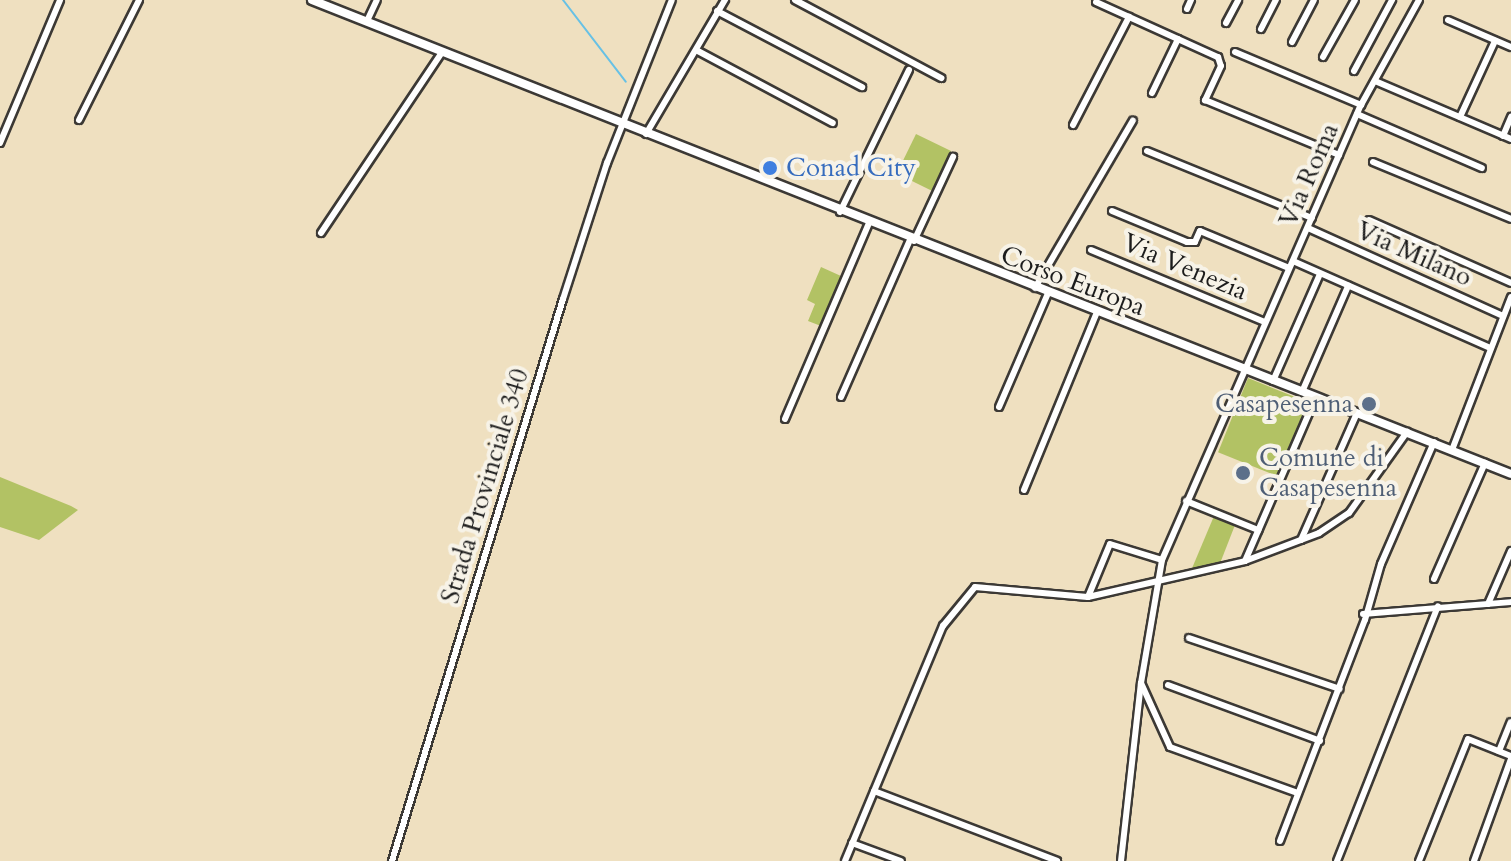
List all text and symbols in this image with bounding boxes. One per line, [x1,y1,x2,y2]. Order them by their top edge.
street label: Via Roma [1272,118,1346,232]
place label: Conad City [786,152,916,184]
marker: Conad City [761,159,779,177]
street label: Via Milano [1351,215,1477,293]
street label: Via Venezia [1118,227,1252,307]
street label: Corso Europa [996,239,1150,323]
street label: Strada Provinciale 340 [434,365,536,607]
place label: Casapesenna [1215,388,1353,420]
marker: Casapesenna [1360,395,1378,413]
place label: Comune di Casapesenna [1259,442,1397,504]
marker: Comune di Casapesenna [1234,464,1252,482]

